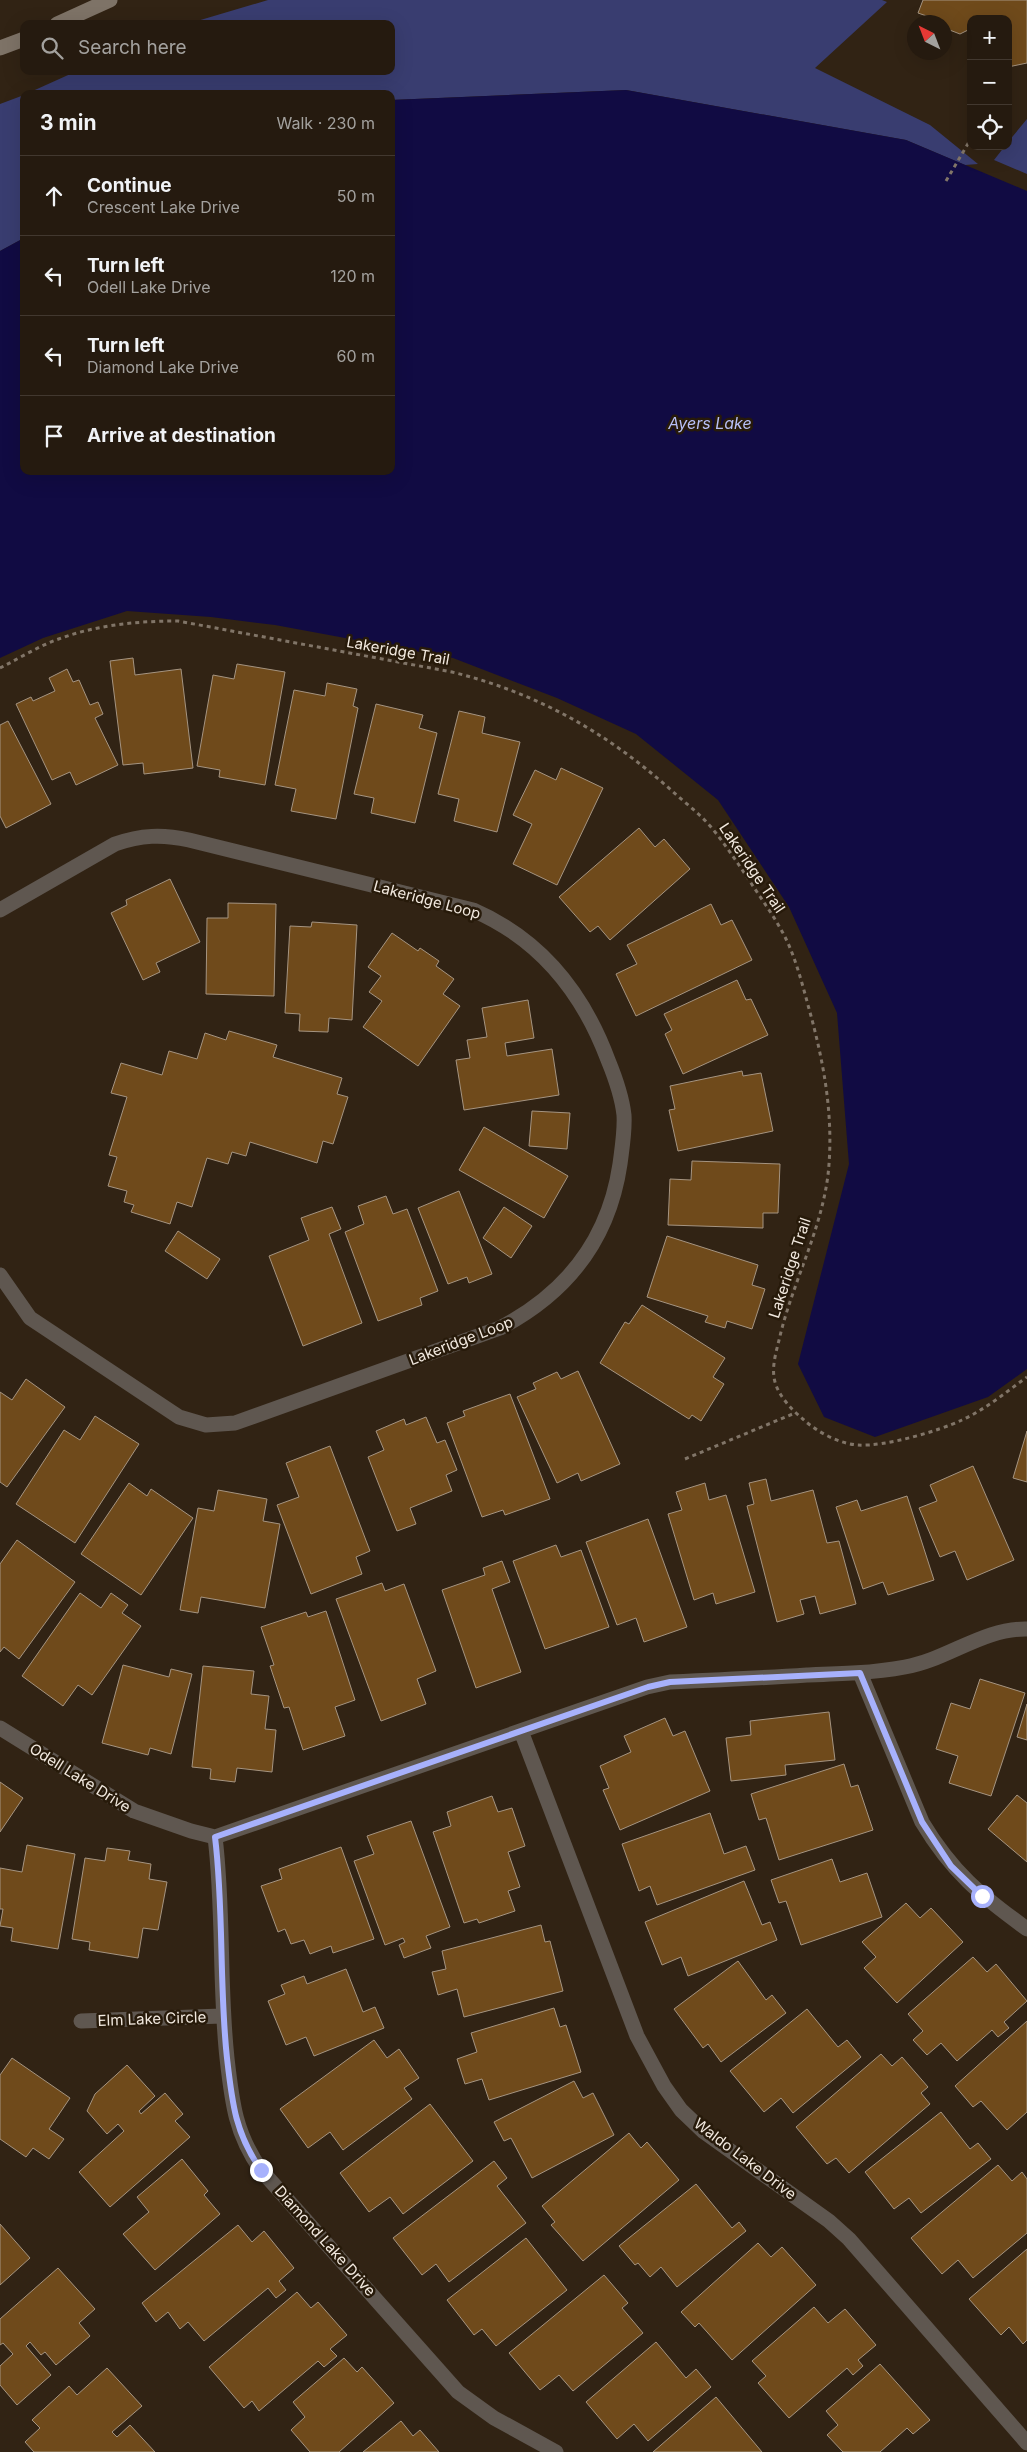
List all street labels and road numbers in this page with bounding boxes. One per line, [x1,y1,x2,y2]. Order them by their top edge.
street label: Lakeridge Trail [345,632,451,669]
street label: Lakeridge Trail [715,819,790,916]
street label: Lakeridge Loop [372,876,483,923]
street label: Lakeridge Trail [764,1215,815,1321]
street label: Lakeridge Loop [406,1312,516,1369]
street label: Odell Lake Drive [26,1739,134,1816]
street label: Elm Lake Circle [97,2007,207,2030]
street label: Waldo Lake Drive [690,2114,800,2203]
street label: Diamond Lake Drive [271,2181,380,2300]

